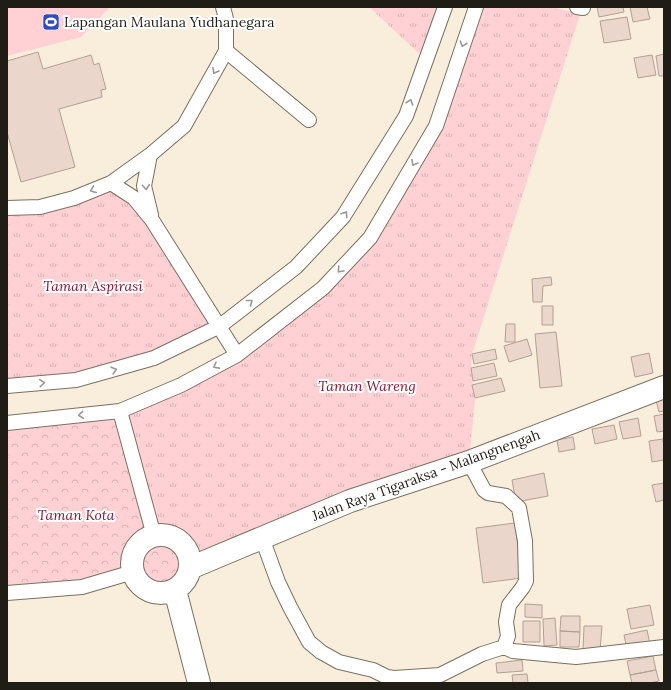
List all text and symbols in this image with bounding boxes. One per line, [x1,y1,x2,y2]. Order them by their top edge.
sports icon: Lapangan Maulana Yudhanegara [41,12,61,32]
place label: Lapangan Maulana Yudhanegara [64,13,274,31]
one-way arrow [460,40,468,47]
one-way arrow [212,66,219,74]
one-way arrow [406,99,414,106]
one-way arrow [411,159,418,166]
one-way arrow [141,184,150,191]
one-way arrow [90,185,98,193]
one-way arrow [340,211,347,218]
one-way arrow [337,265,345,273]
park label: Taman Aspirasi [43,277,143,295]
one-way arrow [246,300,253,307]
one-way arrow [213,361,220,369]
one-way arrow [110,366,117,375]
park label: Taman Wareng [318,377,416,395]
one-way arrow [39,379,45,388]
one-way arrow [78,411,84,420]
street label: Jalan Raya Tigaraksa - Malangnengah [309,425,542,525]
park label: Taman Kota [37,506,115,524]

